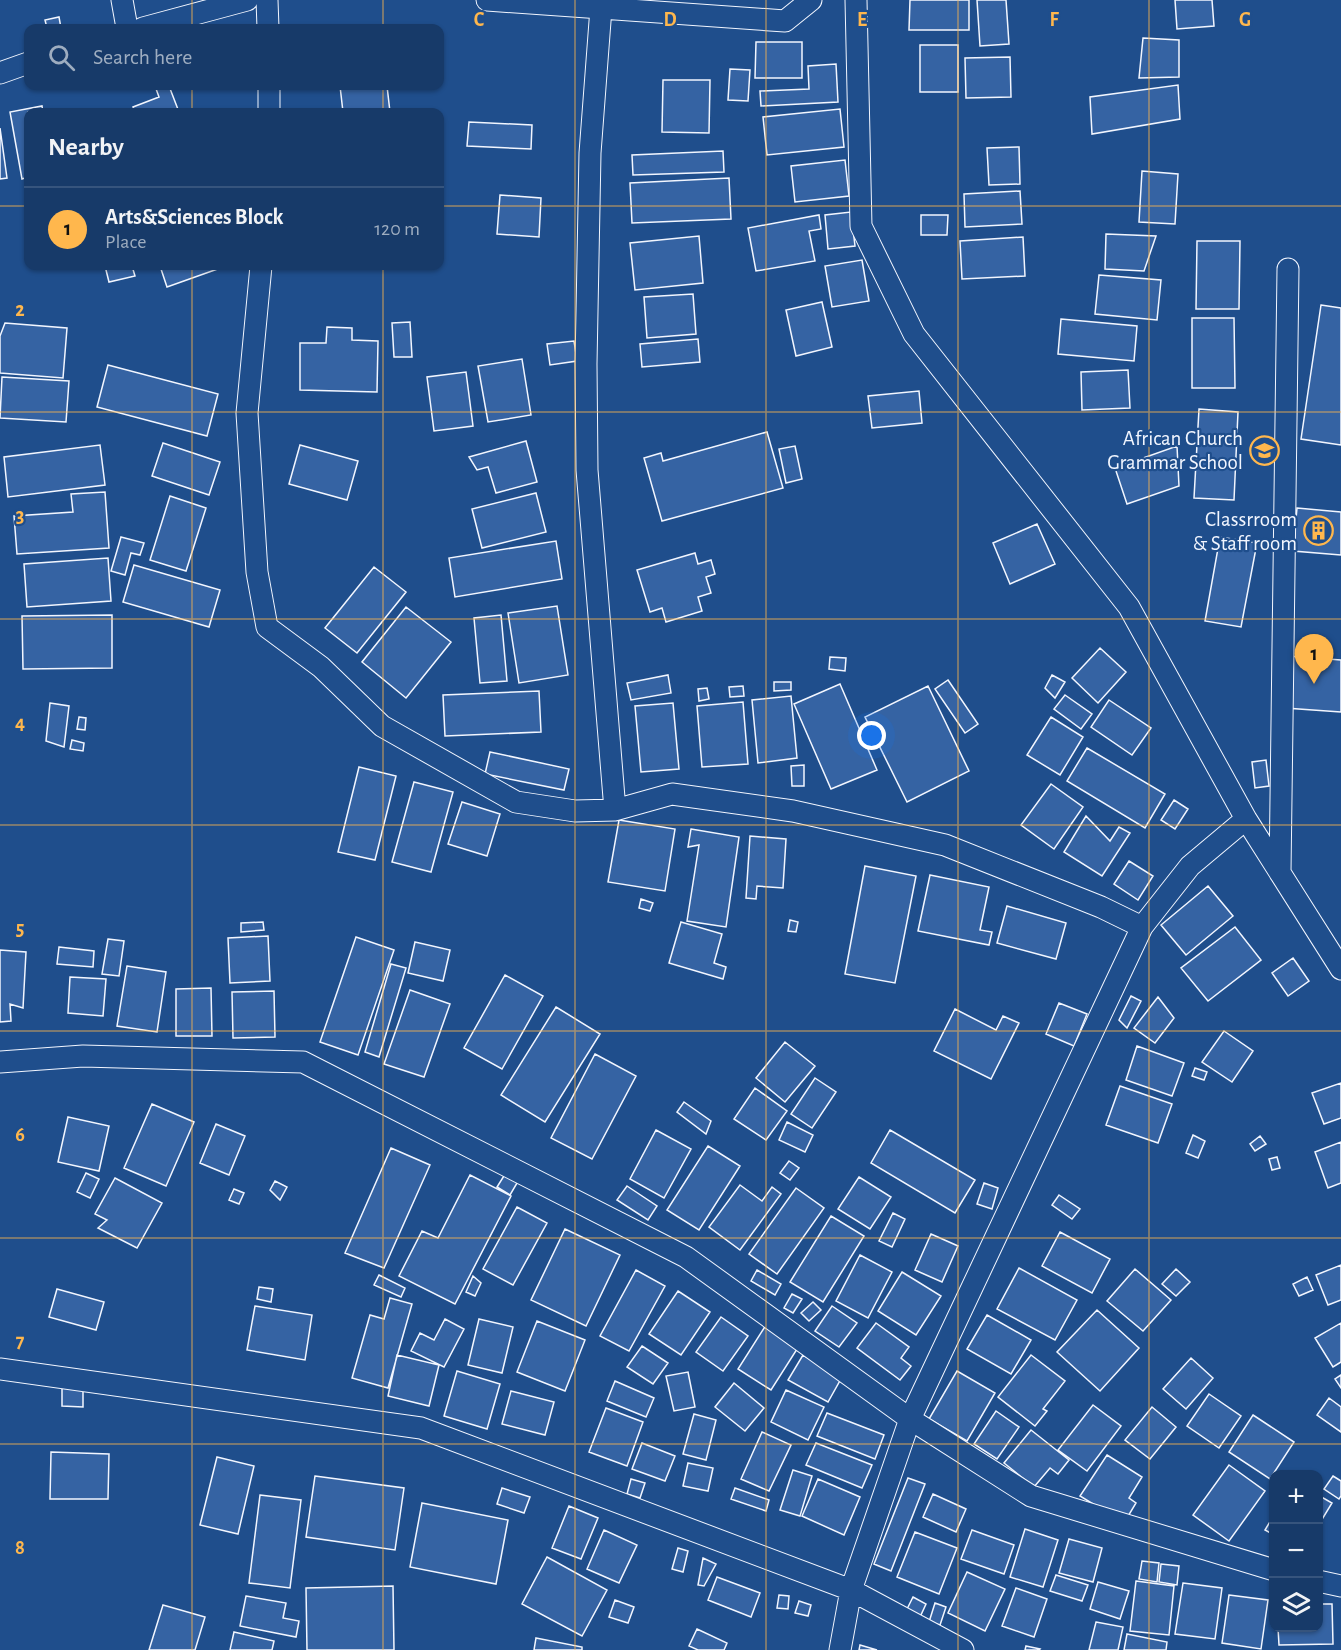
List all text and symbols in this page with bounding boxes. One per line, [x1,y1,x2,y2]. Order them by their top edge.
text: C [474,10,485,30]
text: D [663,10,677,30]
text: E [857,10,867,30]
text: F [1049,10,1059,30]
text: G [1239,10,1251,30]
search box [24,24,444,90]
icon: search [45,41,78,74]
text: Search here [93,46,192,68]
text: Nearby [48,134,124,160]
text: Arts&Sciences Block [105,206,283,228]
text: 1 [64,219,71,239]
text: 120 m [374,219,420,239]
text: Place [105,232,146,252]
text: 2 [15,300,25,320]
place label: African Church Grammar School [1107,428,1243,473]
school or university icon: African Church Grammar School [1248,434,1280,466]
text: 3 [16,506,24,526]
place label: Classrroom & Staff room [1193,509,1297,554]
building icon: Classrroom & Staff room [1302,515,1334,547]
pin: 1 [1294,634,1334,684]
text: 4 [15,713,25,733]
your location [857,721,886,750]
text: 5 [16,919,24,939]
text: 6 [15,1125,25,1145]
text: 7 [16,1331,25,1351]
map controls [1269,1470,1323,1632]
button: + [1269,1470,1323,1524]
button: − [1269,1524,1323,1578]
text: 8 [15,1538,25,1558]
button: layers [1269,1578,1323,1632]

